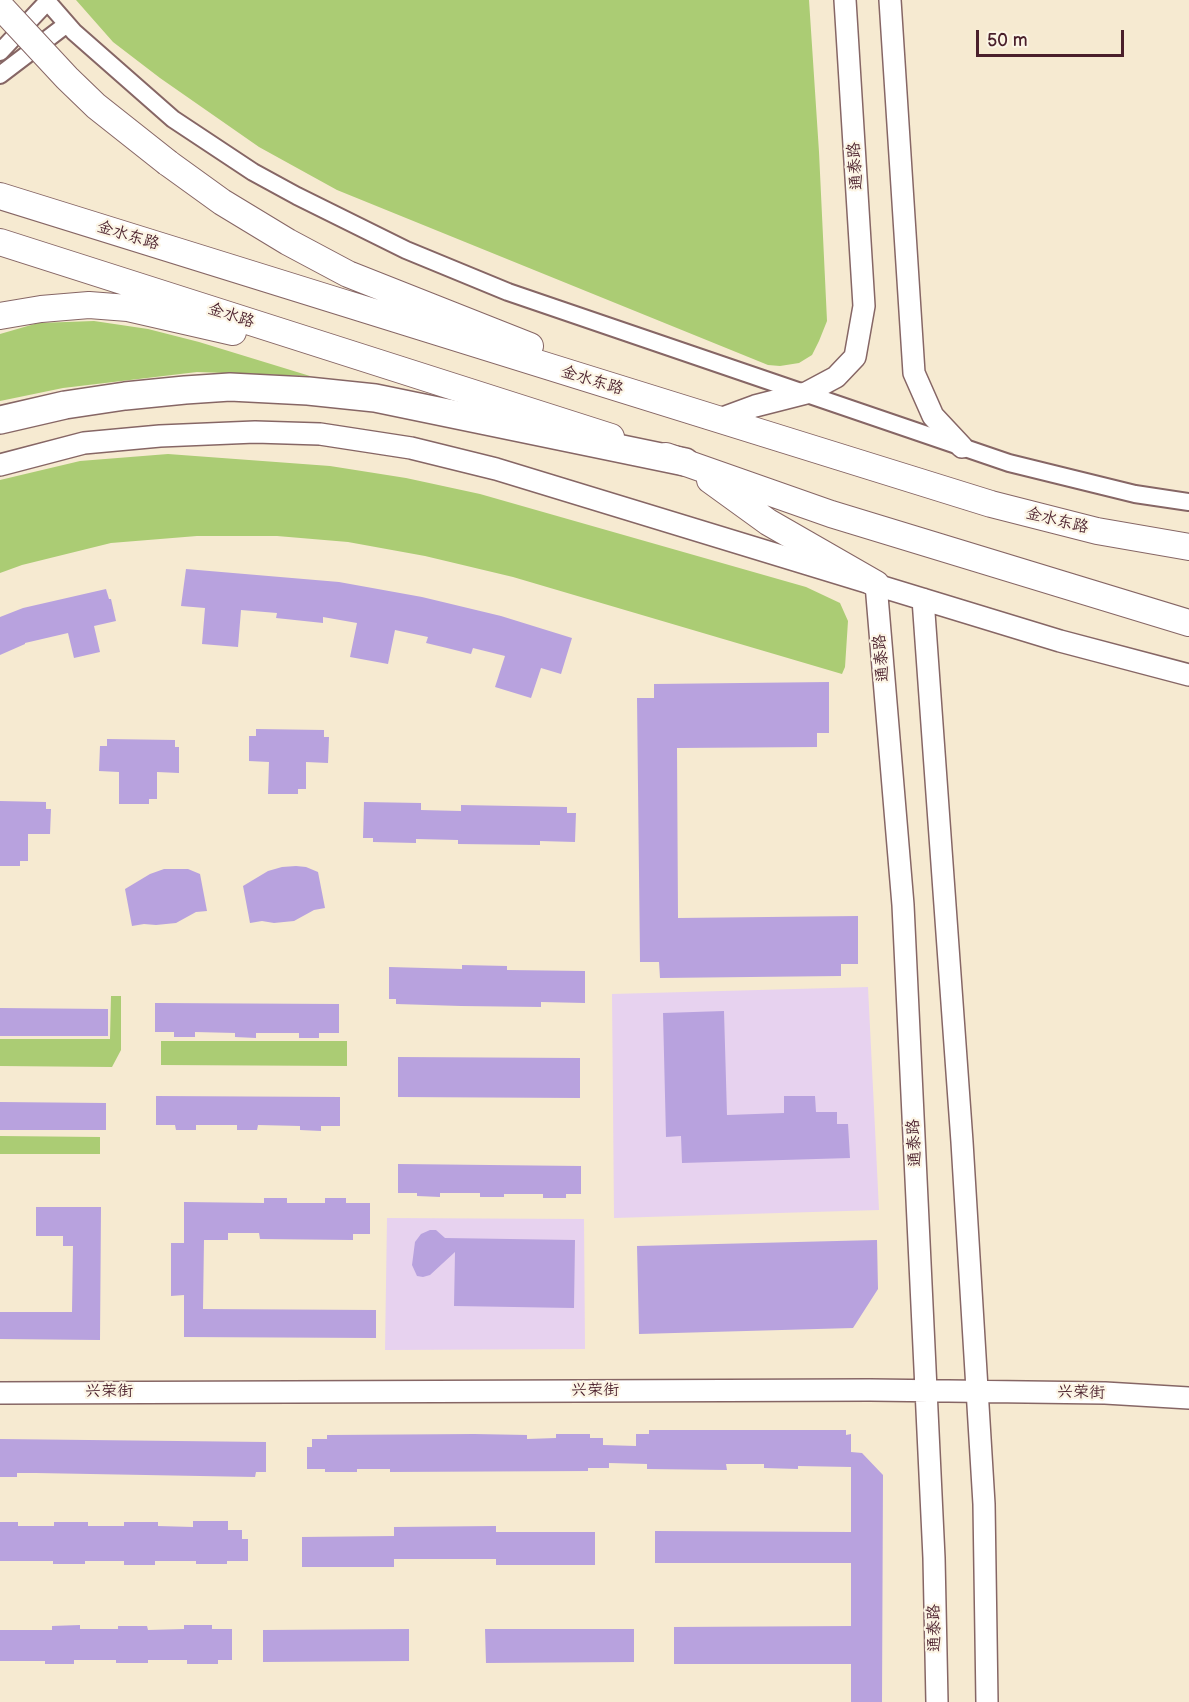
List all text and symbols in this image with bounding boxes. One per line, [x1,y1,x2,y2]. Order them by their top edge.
scale bar [979,18,1128,56]
text: 50 m [987,30,1028,51]
street label: 通泰路 [845,141,867,191]
street label: 金水东路 [95,217,161,255]
street label: 金水路 [205,299,257,333]
street label: 金水东路 [559,362,625,400]
street label: 金水东路 [1024,504,1090,538]
street label: 通泰路 [870,633,894,683]
street label: 通泰路 [904,1119,926,1167]
street label: 兴荣街 [571,1381,619,1401]
street label: 兴荣街 [85,1382,133,1402]
street label: 兴荣街 [1057,1383,1105,1403]
street label: 通泰路 [925,1604,945,1652]

